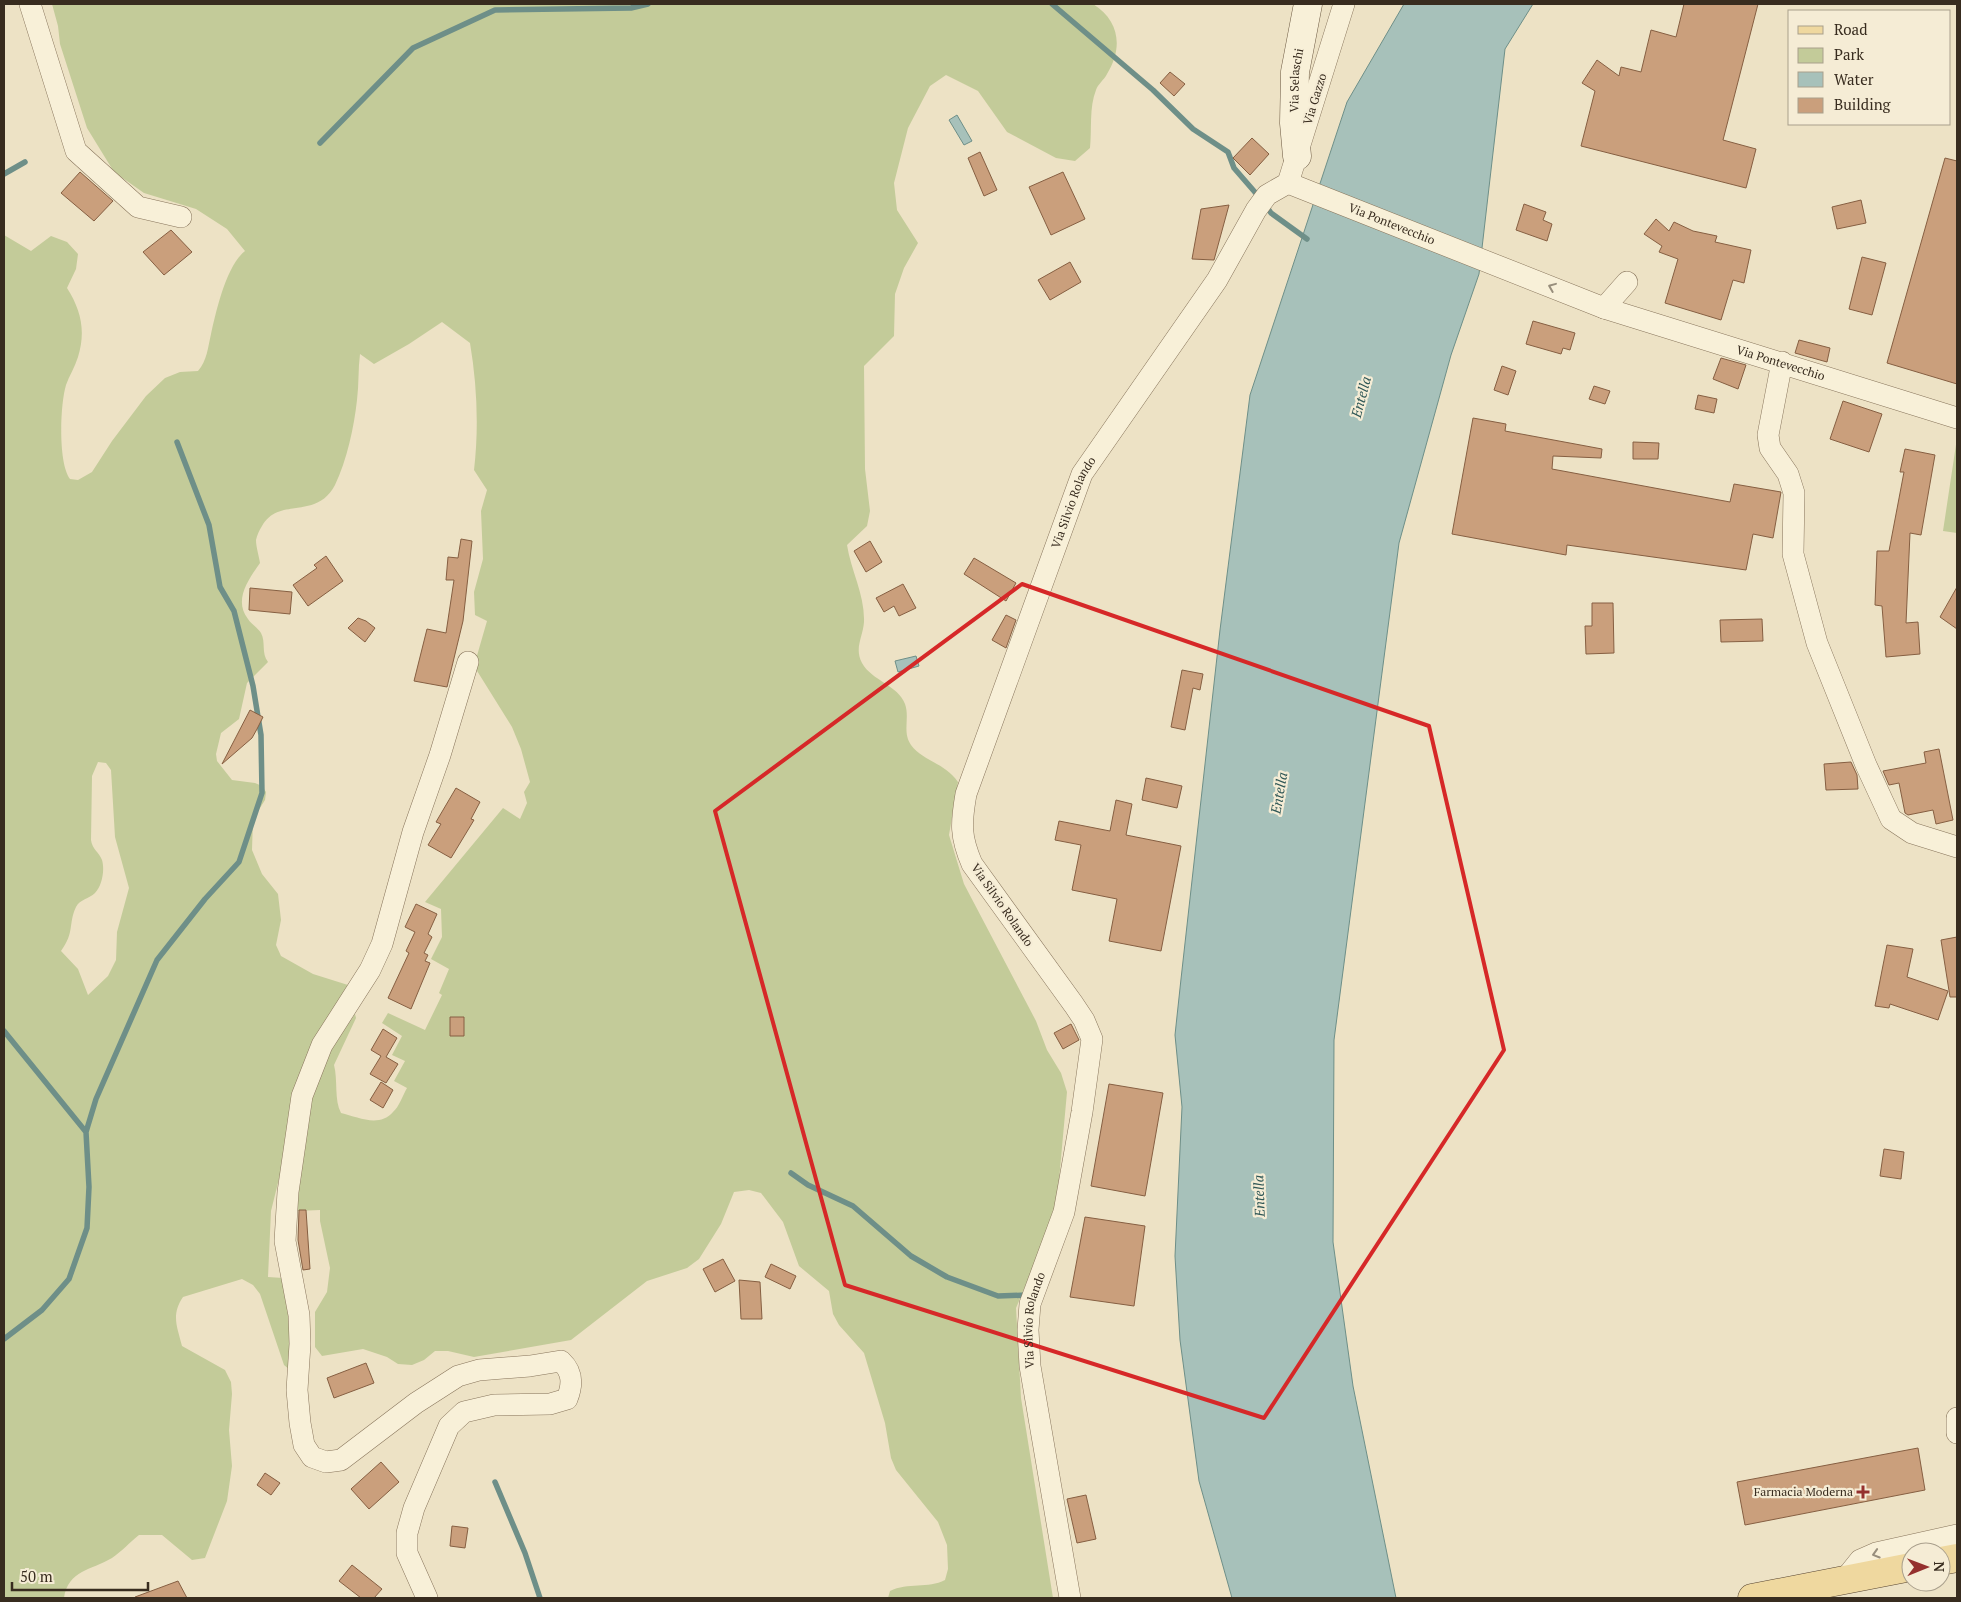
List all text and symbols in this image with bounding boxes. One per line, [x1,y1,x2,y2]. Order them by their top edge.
legend [1788,10,1951,125]
text: Road [1834,19,1867,39]
text: Park [1834,44,1864,64]
street label: Via Selaschi [1286,46,1306,113]
text: Water [1834,69,1874,89]
street label: Via Gazzo [1300,71,1330,126]
text: Building [1834,94,1892,114]
street label: Via Pontevecchio [1346,200,1438,248]
one-way arrow [1548,283,1556,293]
street label: Via Pontevecchio [1735,342,1827,383]
water label: Entella [1346,374,1375,421]
street label: Via Silvio Rolando [1048,453,1099,550]
water label: Entella [1265,771,1292,816]
street label: Via Silvio Rolando [968,860,1037,949]
water label: Entella [1248,1175,1269,1218]
street label: Via Silvio Rolando [1020,1270,1048,1369]
place label: Farmacia Moderna [1754,1484,1853,1499]
marker: Farmacia Moderna [1857,1486,1869,1498]
north arrow [1901,1542,1951,1592]
one-way arrow [1873,1548,1881,1558]
scale bar [12,1560,149,1592]
text: N [1930,1561,1949,1573]
text: 50 m [20,1566,53,1586]

